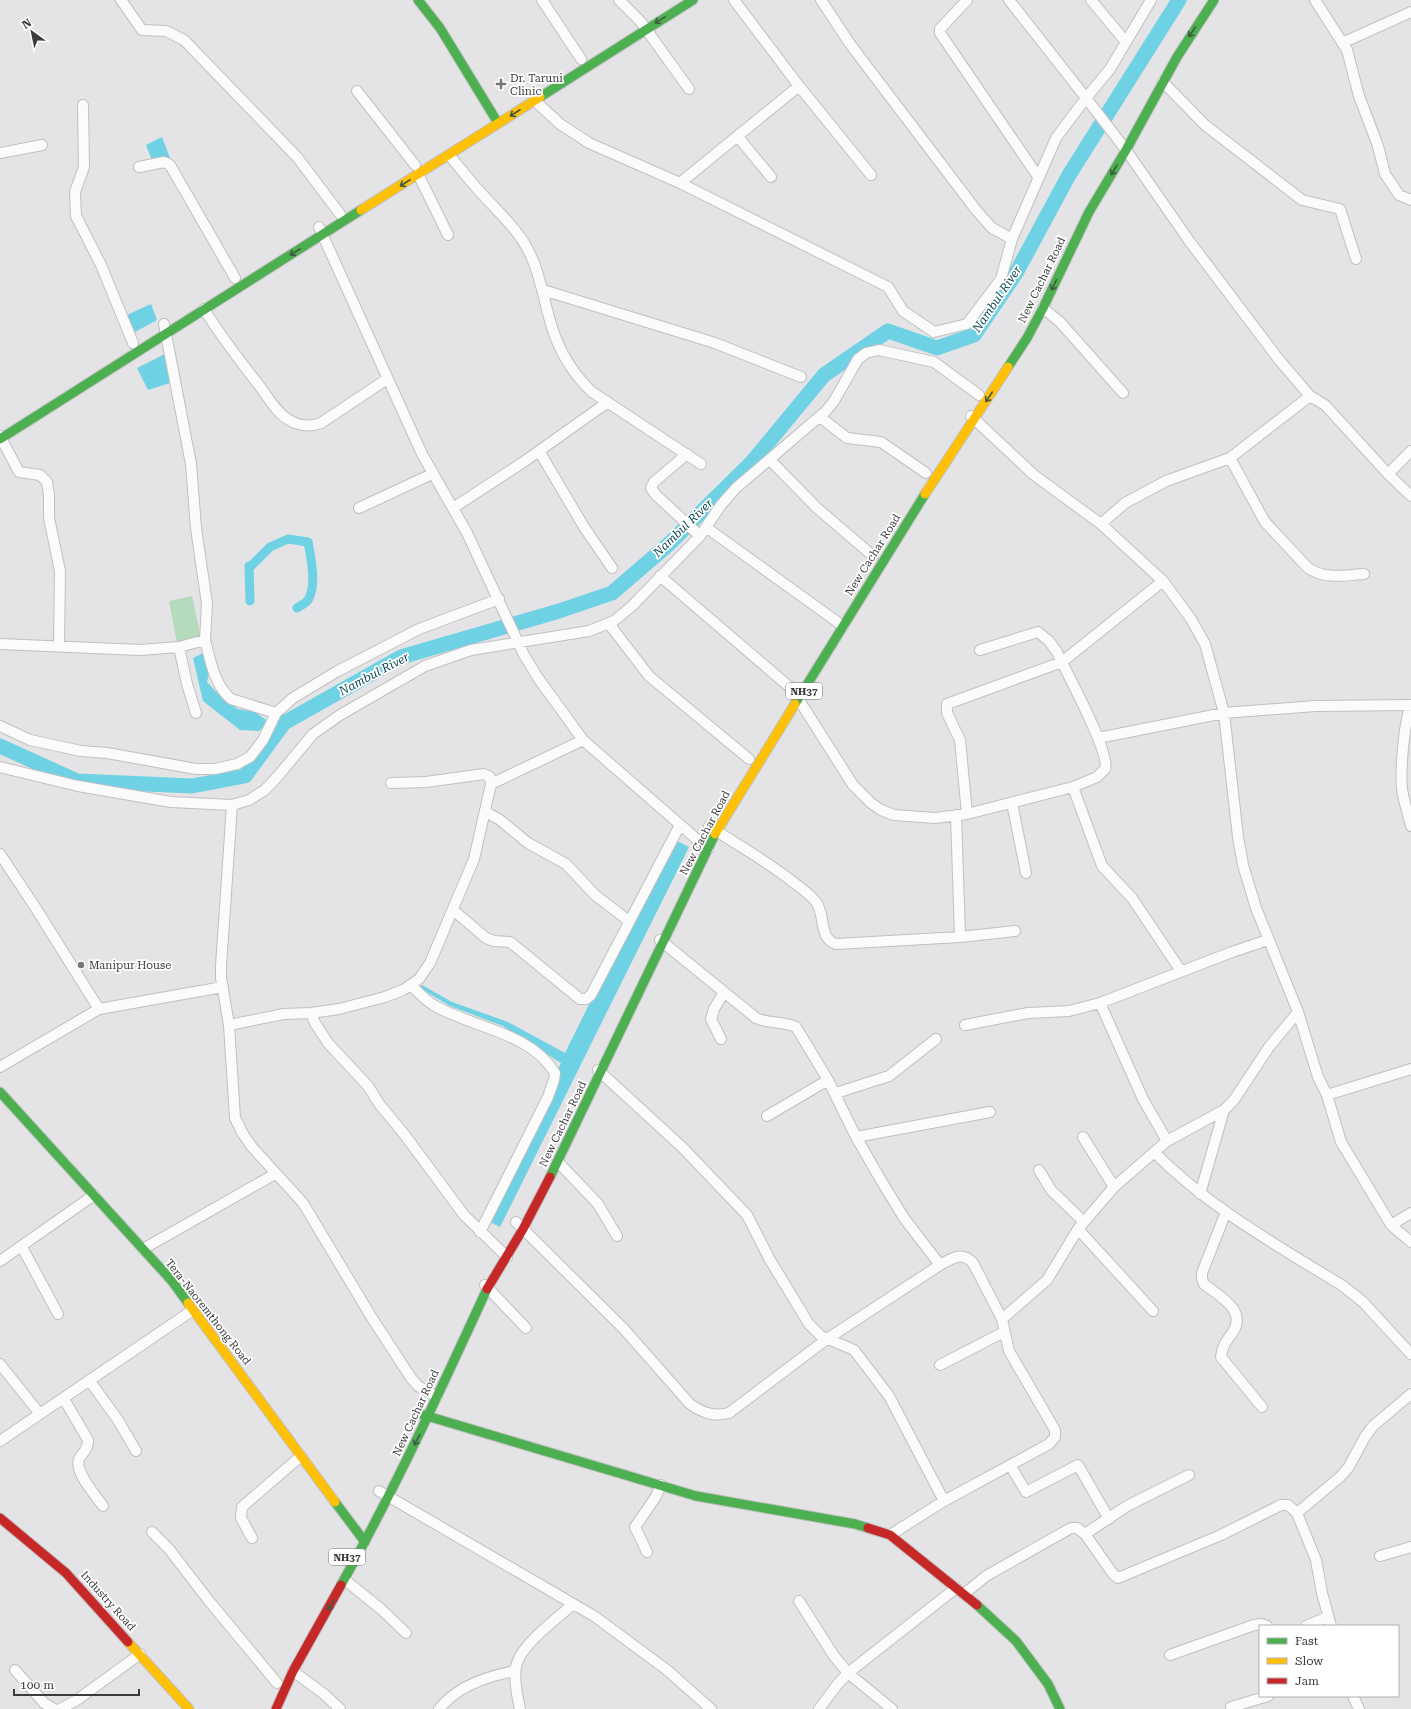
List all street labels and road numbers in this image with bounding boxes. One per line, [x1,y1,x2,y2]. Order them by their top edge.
street label: New Cachar Road [1016,235,1068,325]
street label: New Cachar Road [843,512,903,598]
road number: NH37 [786,683,822,699]
street label: New Cachar Road [677,789,733,877]
street label: New Cachar Road [537,1079,589,1169]
street label: Tera-Naoremthong Road [163,1256,253,1368]
street label: New Cachar Road [390,1368,442,1458]
road number: NH37 [329,1549,365,1565]
street label: Industry Road [78,1569,138,1633]

